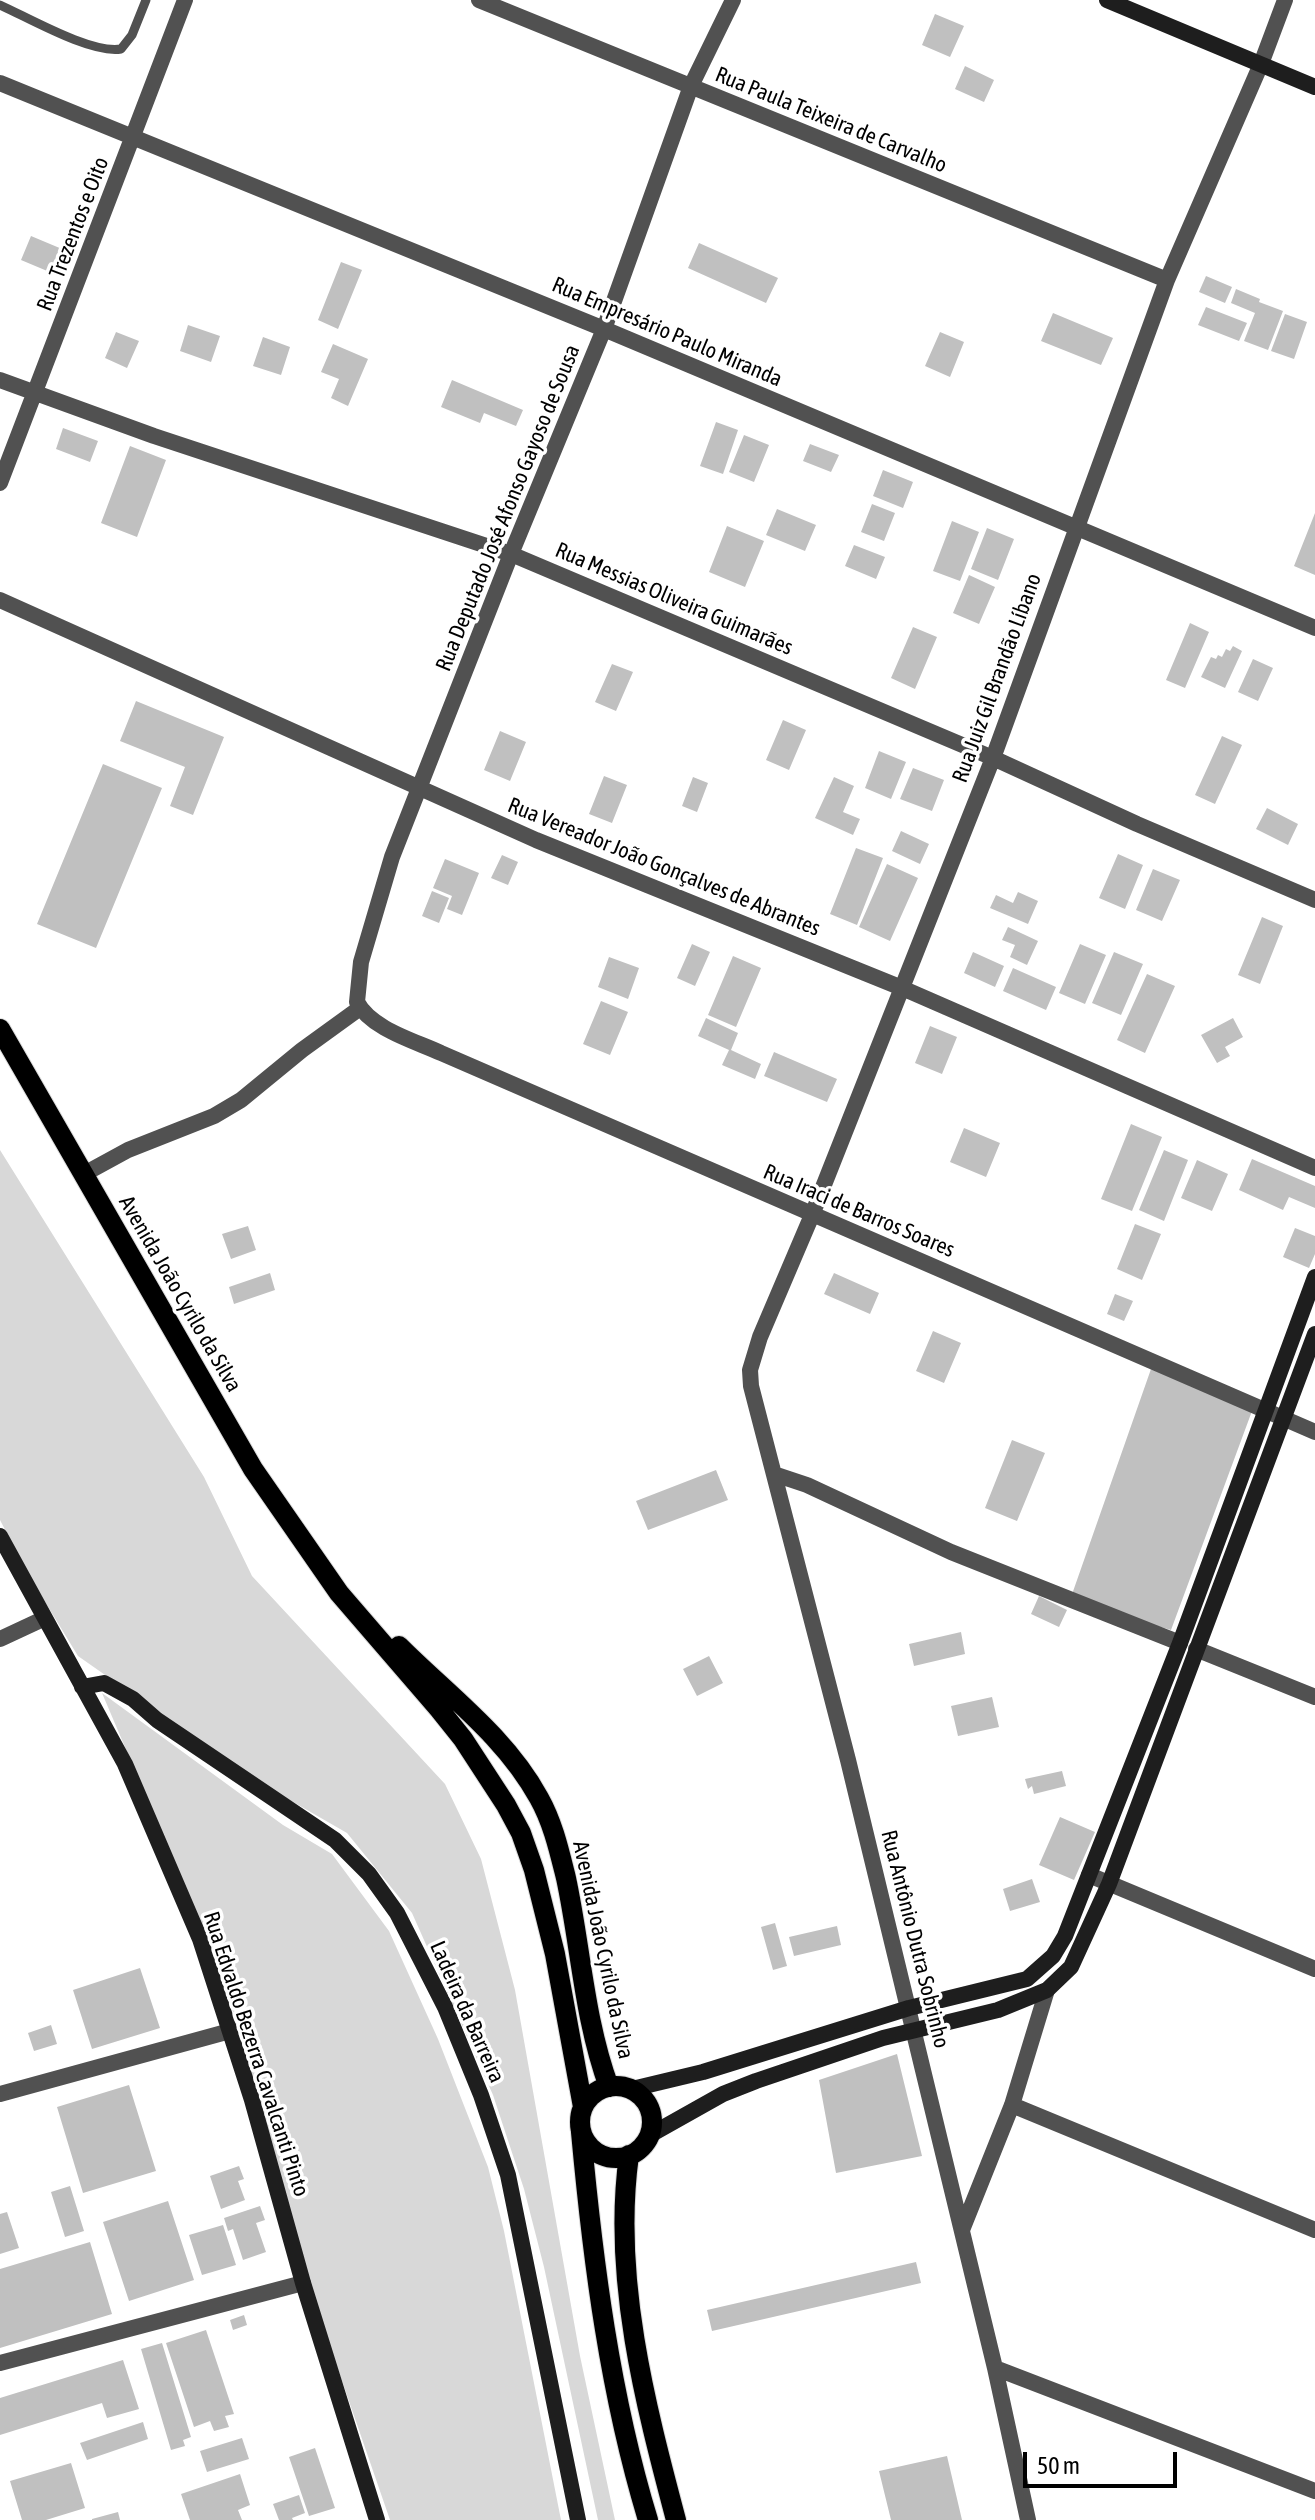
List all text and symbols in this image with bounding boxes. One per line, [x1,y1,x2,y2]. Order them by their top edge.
street label: Rua Paula Teixeira de Carvalho [711,61,951,179]
street label: Rua Trezentos e Oito [32,153,114,315]
street label: Rua Empresário Paulo Miranda [548,272,786,392]
street label: Rua Deputado José Afonso Gayoso de Sousa [430,341,586,675]
street label: Rua Messias Oliveira Guimarães [551,537,797,661]
street label: Rua Juiz Gil Brandão Líbano [947,570,1047,786]
street label: Rua Vereador João Gonçalves de Abrantes [504,792,824,942]
street label: Rua Iraci de Barros Soares [759,1159,959,1263]
street label: Avenida João Cyrilo da Silva [113,1191,247,1397]
street label: Rua Antônio Dutra Sobrinho [875,1827,955,2051]
street label: Avenida João Cyrilo da Silva [567,1839,639,2061]
street label: Rua Edvaldo Bezerra Cavalcanti Pinto [197,1908,315,2200]
street label: Ladeira da Barreira [424,1937,510,2087]
scale bar [1027,2436,1181,2486]
text: 50 m [1037,2452,1080,2479]

